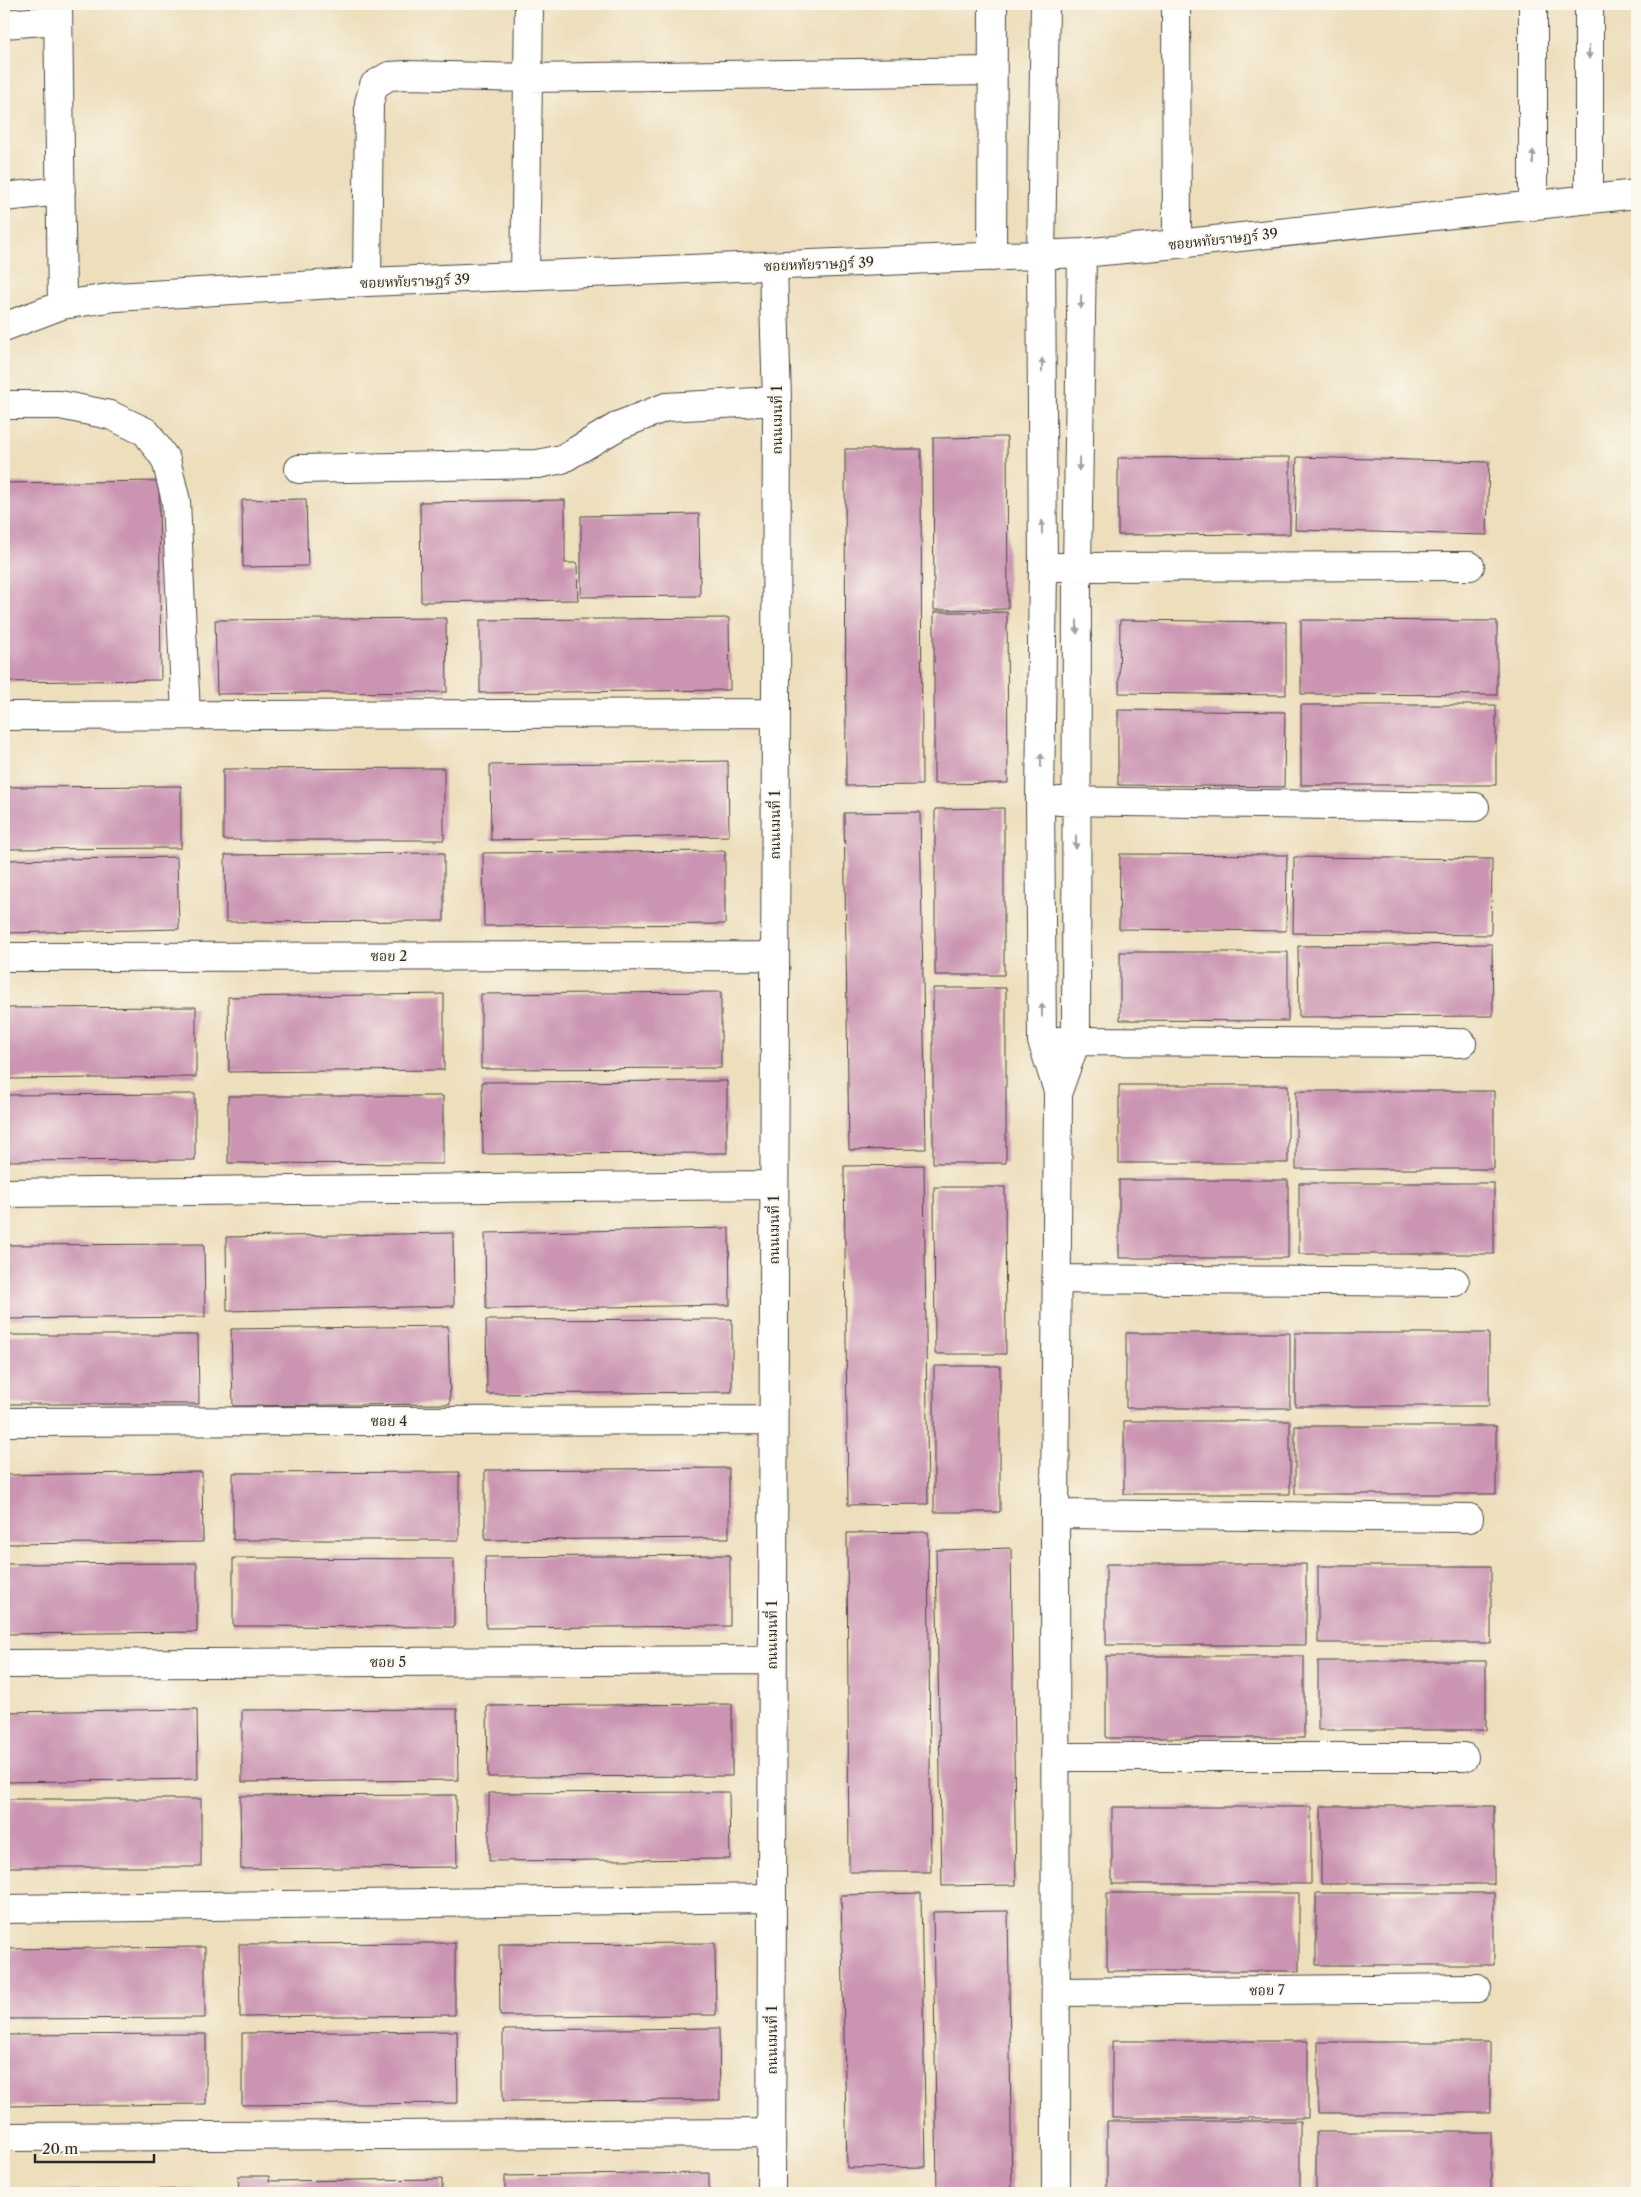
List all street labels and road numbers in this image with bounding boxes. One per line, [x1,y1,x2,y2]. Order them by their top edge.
street label: ซอยหทัยราษฎร์ 39 [1167,224,1279,254]
street label: ซอยหทัยราษฎร์ 39 [764,253,874,275]
street label: ซอยหทัยราษฎร์ 39 [360,270,470,292]
street label: ถนนเมนที่ 1 [767,385,786,454]
street label: ถนนเมนที่ 1 [765,790,784,859]
street label: ซอย 2 [371,947,407,965]
street label: ถนนเมนที่ 1 [764,1195,783,1264]
street label: ซอย 4 [371,1412,407,1430]
street label: ถนนเมนที่ 1 [762,1600,781,1669]
street label: ซอย 5 [370,1653,406,1671]
street label: ซอย 7 [1249,1981,1285,1999]
street label: ถนนเมนที่ 1 [762,2005,781,2074]

